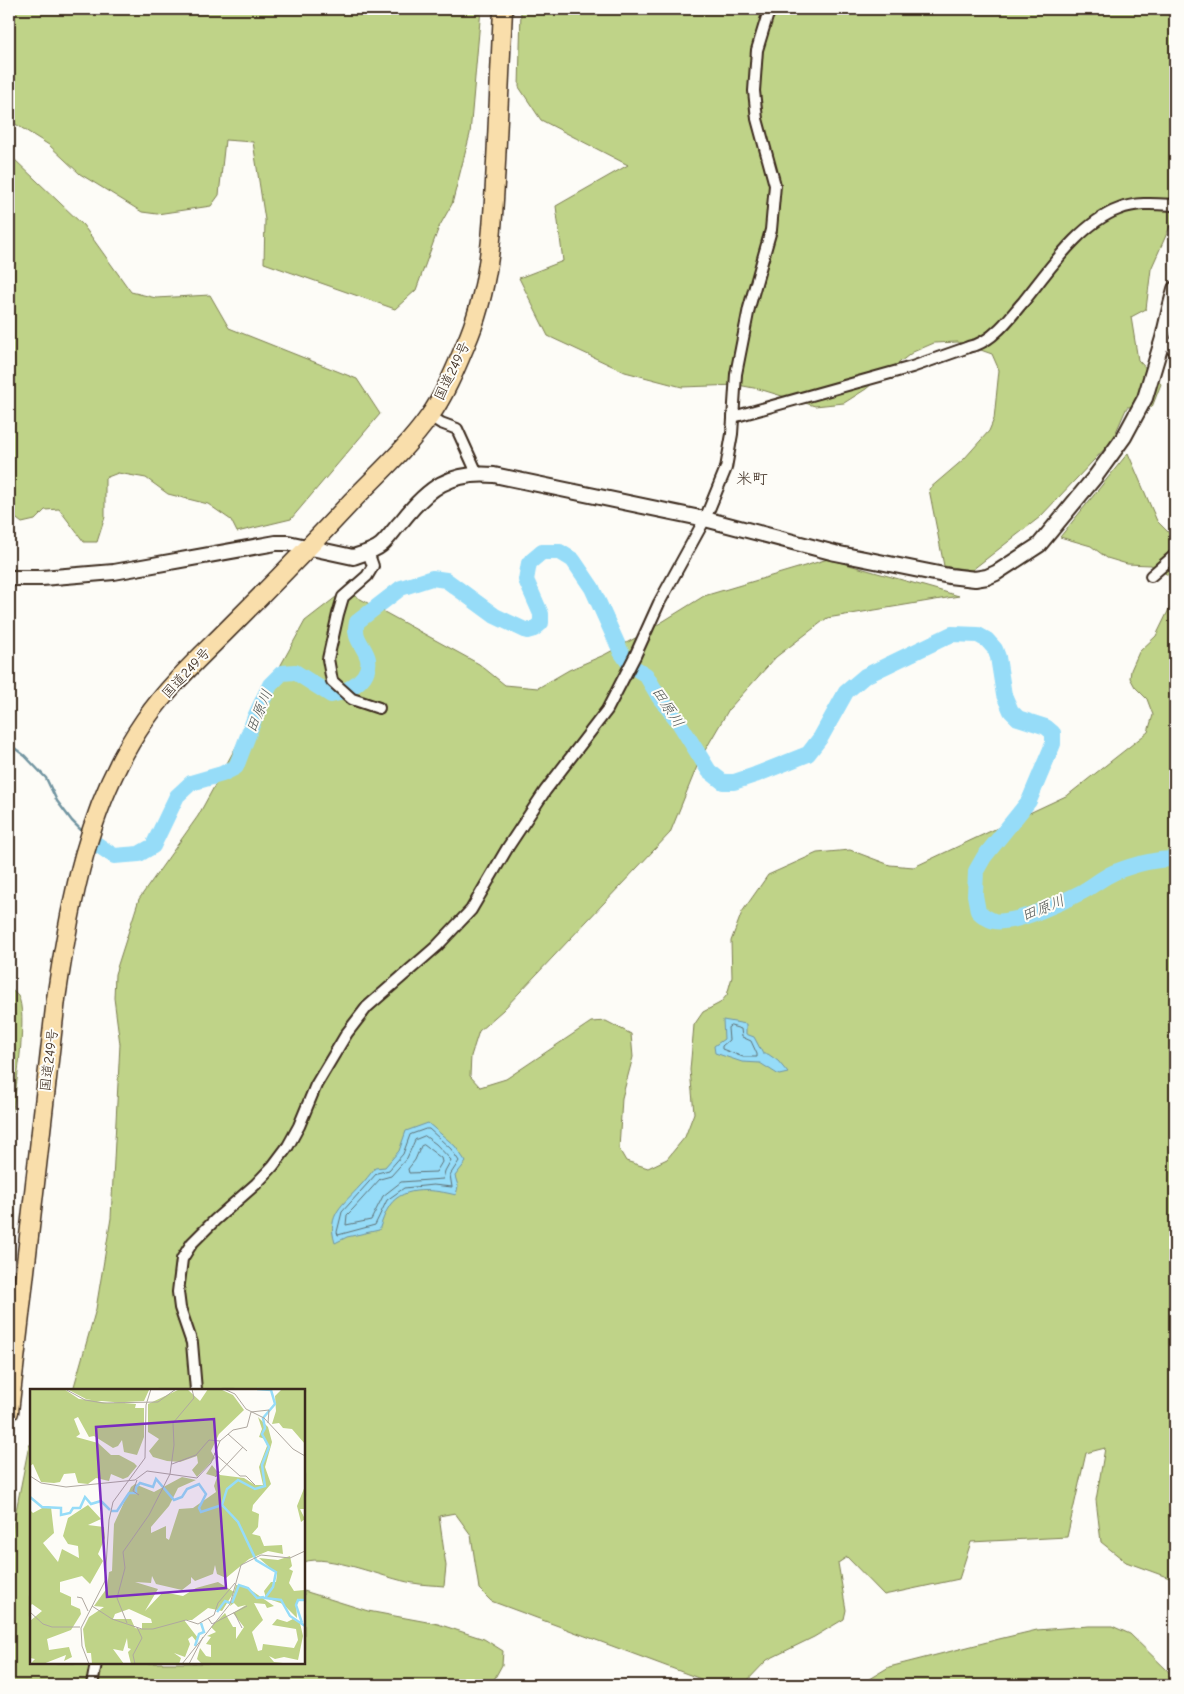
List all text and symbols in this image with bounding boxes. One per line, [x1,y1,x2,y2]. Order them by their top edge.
street label: 国道249号 [430,339,474,403]
district label: 米町 [736,470,768,488]
street label: 国道249号 [158,644,214,702]
water label: 田原川 [648,683,688,731]
water label: 田原川 [242,687,276,735]
water label: 田原川 [1019,891,1067,925]
street label: 国道249号 [37,1027,61,1093]
inset map [30,1389,305,1664]

